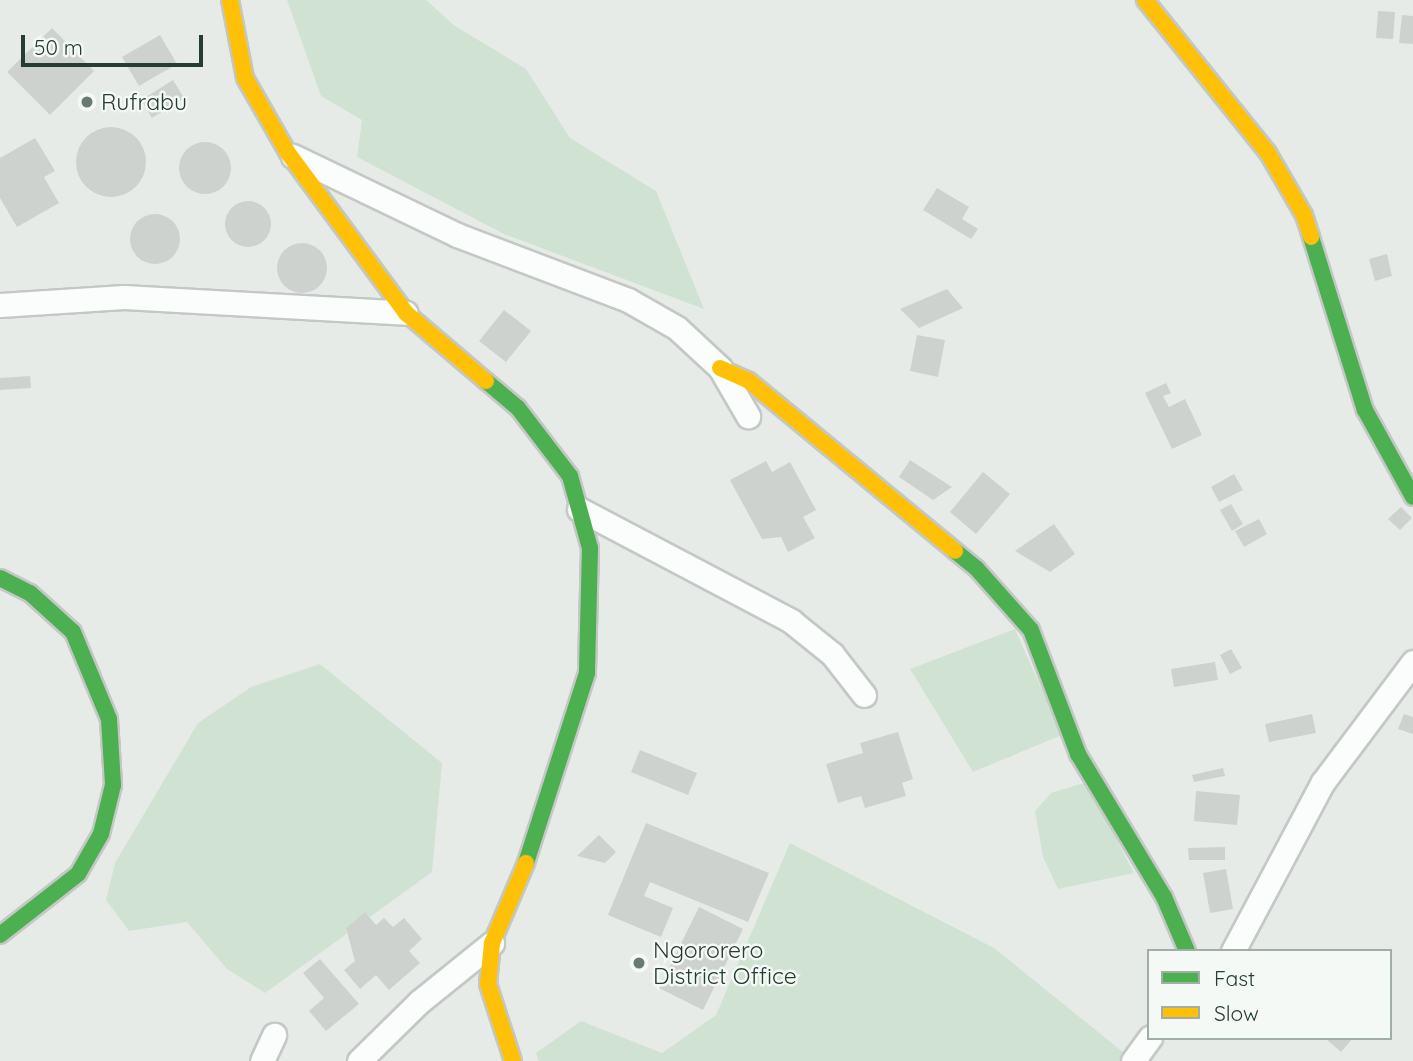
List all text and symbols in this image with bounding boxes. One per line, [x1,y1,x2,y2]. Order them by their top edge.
scale bar [24,21,206,65]
text: 50 m [34,34,83,60]
place label: Rufrabu [101,88,187,116]
marker: Rufrabu [79,94,95,110]
place label: Ngororero District Office [653,936,797,990]
legend [1147,949,1392,1040]
marker: Ngororero District Office [631,955,647,971]
text: Fast [1214,965,1255,991]
text: Slow [1214,1000,1259,1026]

